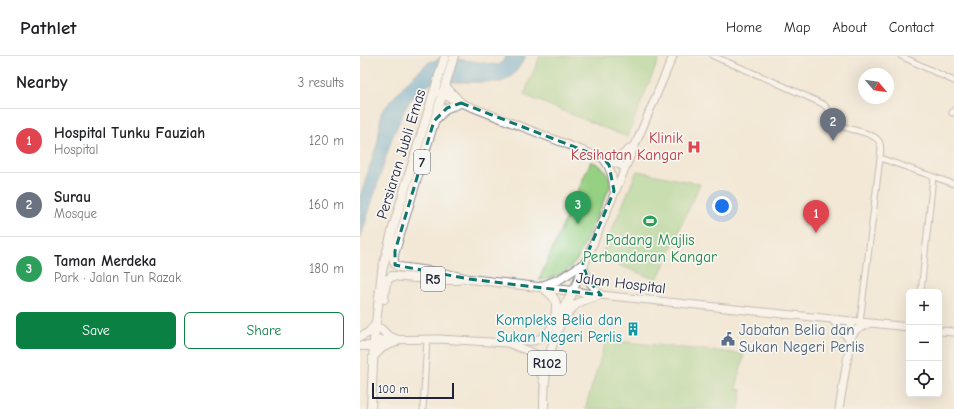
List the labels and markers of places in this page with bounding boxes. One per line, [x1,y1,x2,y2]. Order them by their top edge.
pin: 2 [820,108,846,141]
place label: Klinik Kesihatan Kangar [571,129,684,164]
hospital icon: Klinik Kesihatan Kangar [686,139,702,155]
pin: 3 [565,191,591,224]
pin: 1 [803,200,829,233]
sports icon: Padang Majlis Perbandaran Kangar [642,213,658,229]
place label: Padang Majlis Perbandaran Kangar [583,231,717,266]
place label: Kompleks Belia dan Sukan Negeri Perlis [496,311,622,346]
building icon: Kompleks Belia dan Sukan Negeri Perlis [625,321,641,337]
place label: Jabatan Belia dan Sukan Negeri Perlis [739,321,864,356]
public building icon: Jabatan Belia dan Sukan Negeri Perlis [720,331,736,347]

